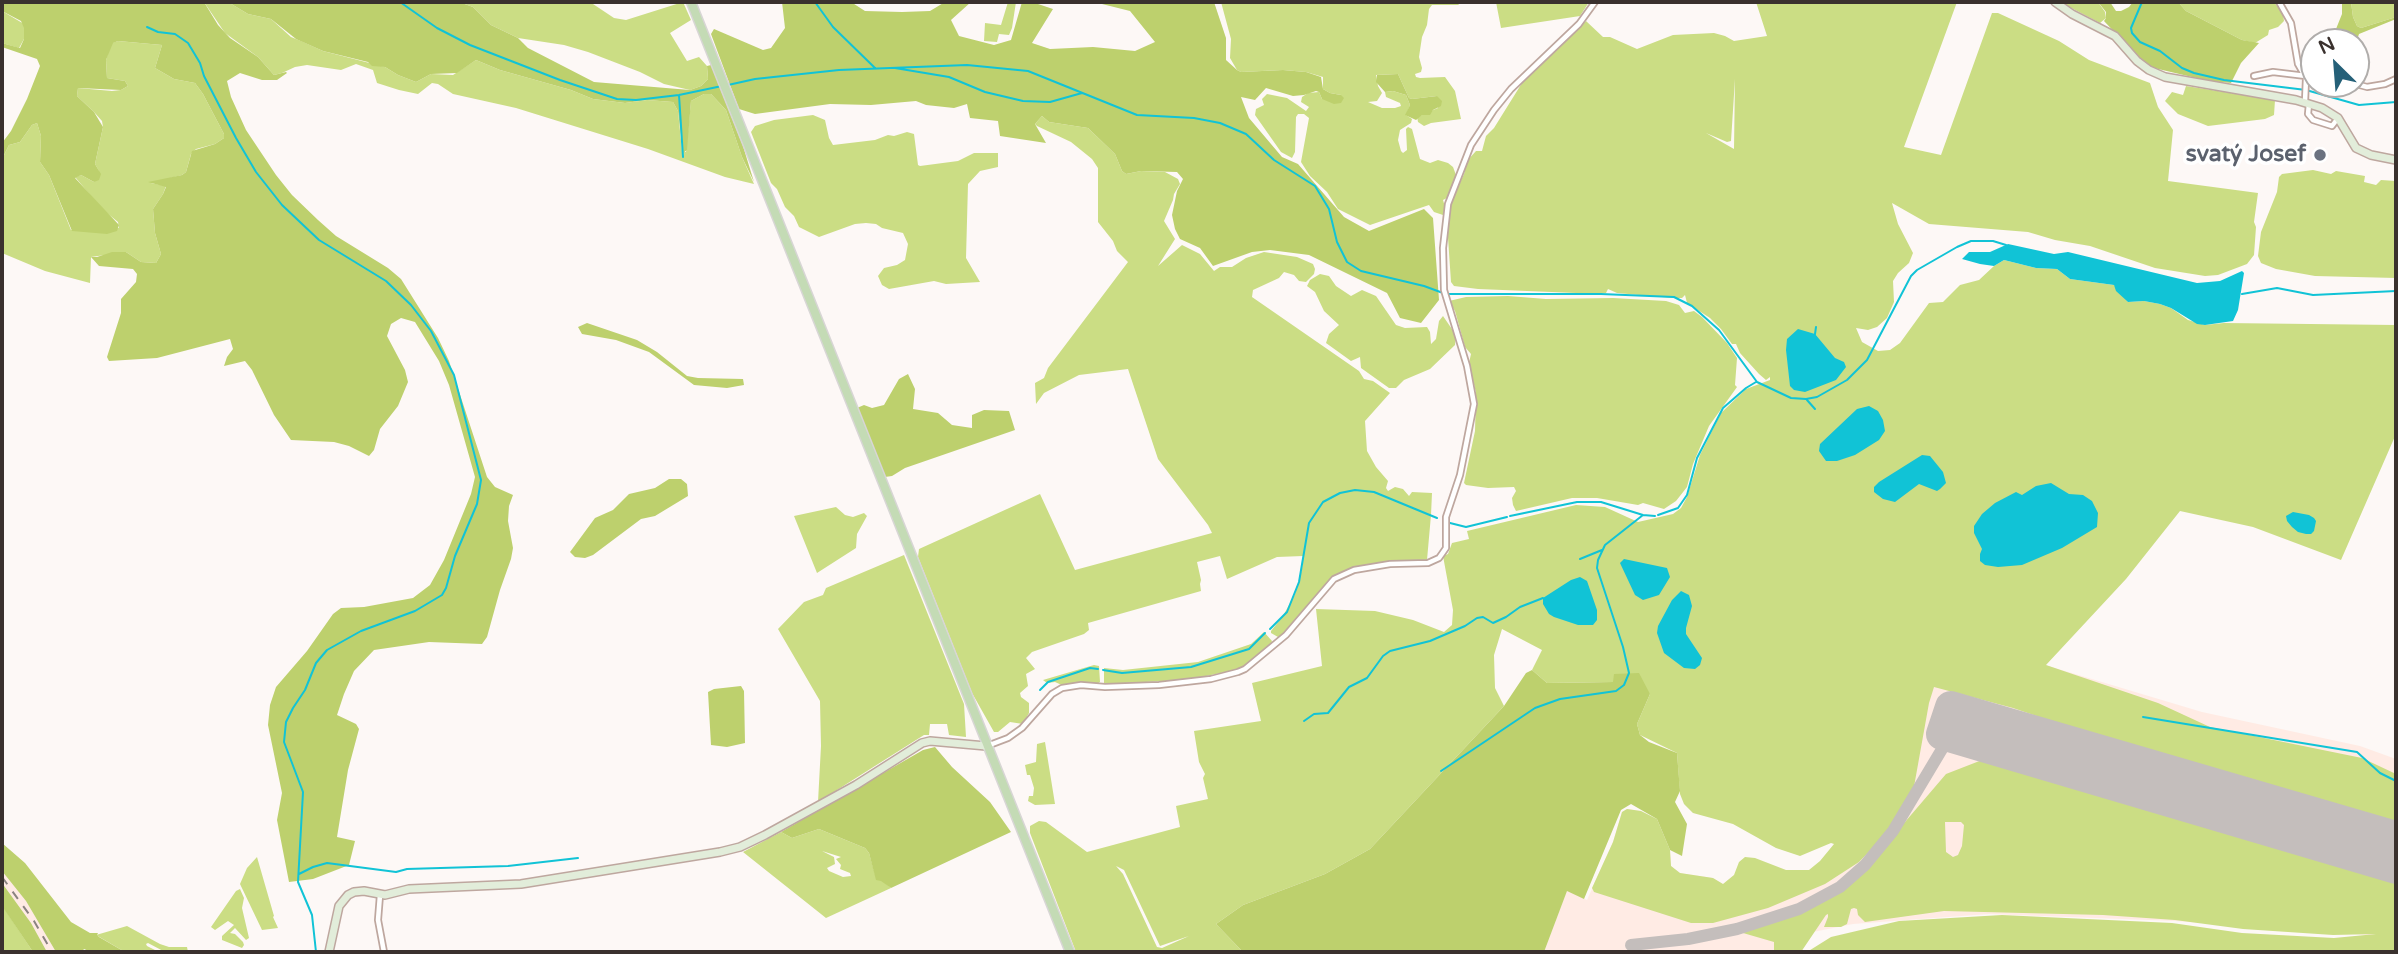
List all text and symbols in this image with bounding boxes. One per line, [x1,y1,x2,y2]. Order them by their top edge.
north arrow [2300,28,2370,98]
text: N [2315,33,2339,59]
place label: svatý Josef [2186,141,2306,169]
marker: svatý Josef [2312,147,2328,163]

